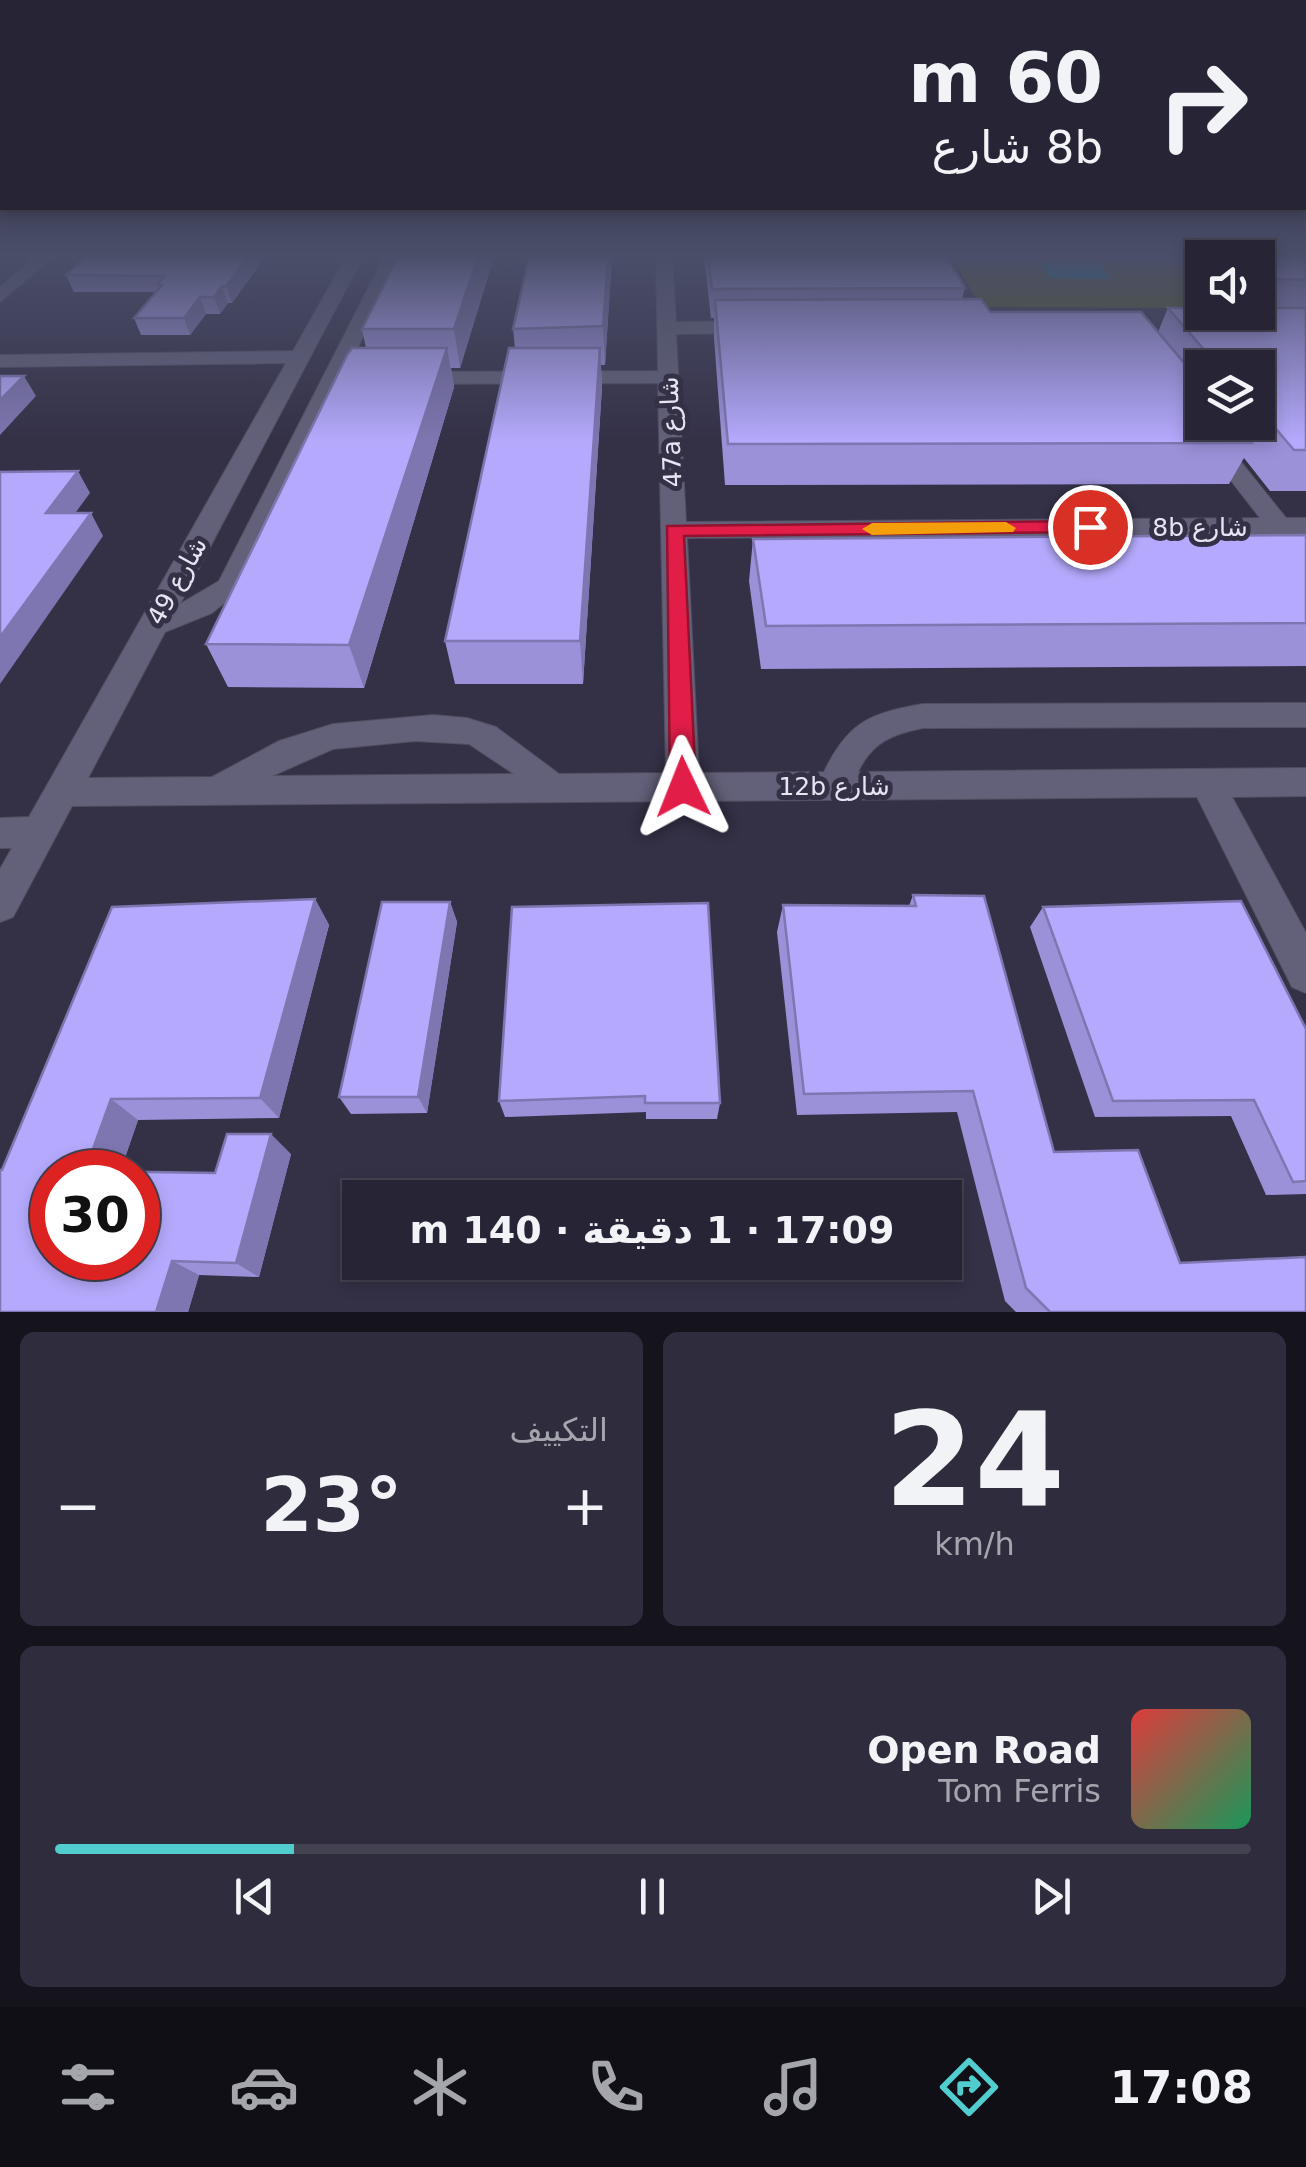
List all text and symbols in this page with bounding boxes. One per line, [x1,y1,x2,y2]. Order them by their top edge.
text: 60 m [908,37,1103,119]
icon: right [1138,40,1268,170]
text: 8b شارع [931,121,1103,174]
map controls [1185,240,1275,440]
button: sound [1185,240,1275,330]
button: layers [1185,350,1275,440]
street label: 47a شارع [655,376,687,488]
pin [1048,485,1133,570]
icon: arrive [1063,500,1118,555]
street label: 8b شارع [1152,513,1248,542]
street label: شارع 49 [141,532,213,630]
position arrow [631,735,735,839]
street label: 12b شارع [778,772,890,801]
speed limit sign: 30 [30,1150,160,1280]
text: 17:09 · 1 دقيقة · 140 m [410,1208,894,1252]
text: 24 [884,1384,1065,1536]
text: التكييف [510,1411,608,1449]
text: 23° [261,1461,402,1549]
text: − [55,1474,101,1538]
text: + [562,1474,608,1538]
text: km/h [934,1525,1015,1563]
text: Open Road [867,1728,1101,1772]
text: Tom Ferris [938,1772,1101,1810]
icon: previous [227,1869,282,1924]
icon: pause [625,1869,680,1924]
icon: next [1024,1869,1079,1924]
icon: filters [53,2052,123,2122]
icon: car [229,2052,299,2122]
icon: climate [405,2052,475,2122]
icon: phone [581,2052,651,2122]
icon: music [758,2052,828,2122]
icon: directions [934,2052,1004,2122]
text: 17:08 [1110,2061,1253,2114]

